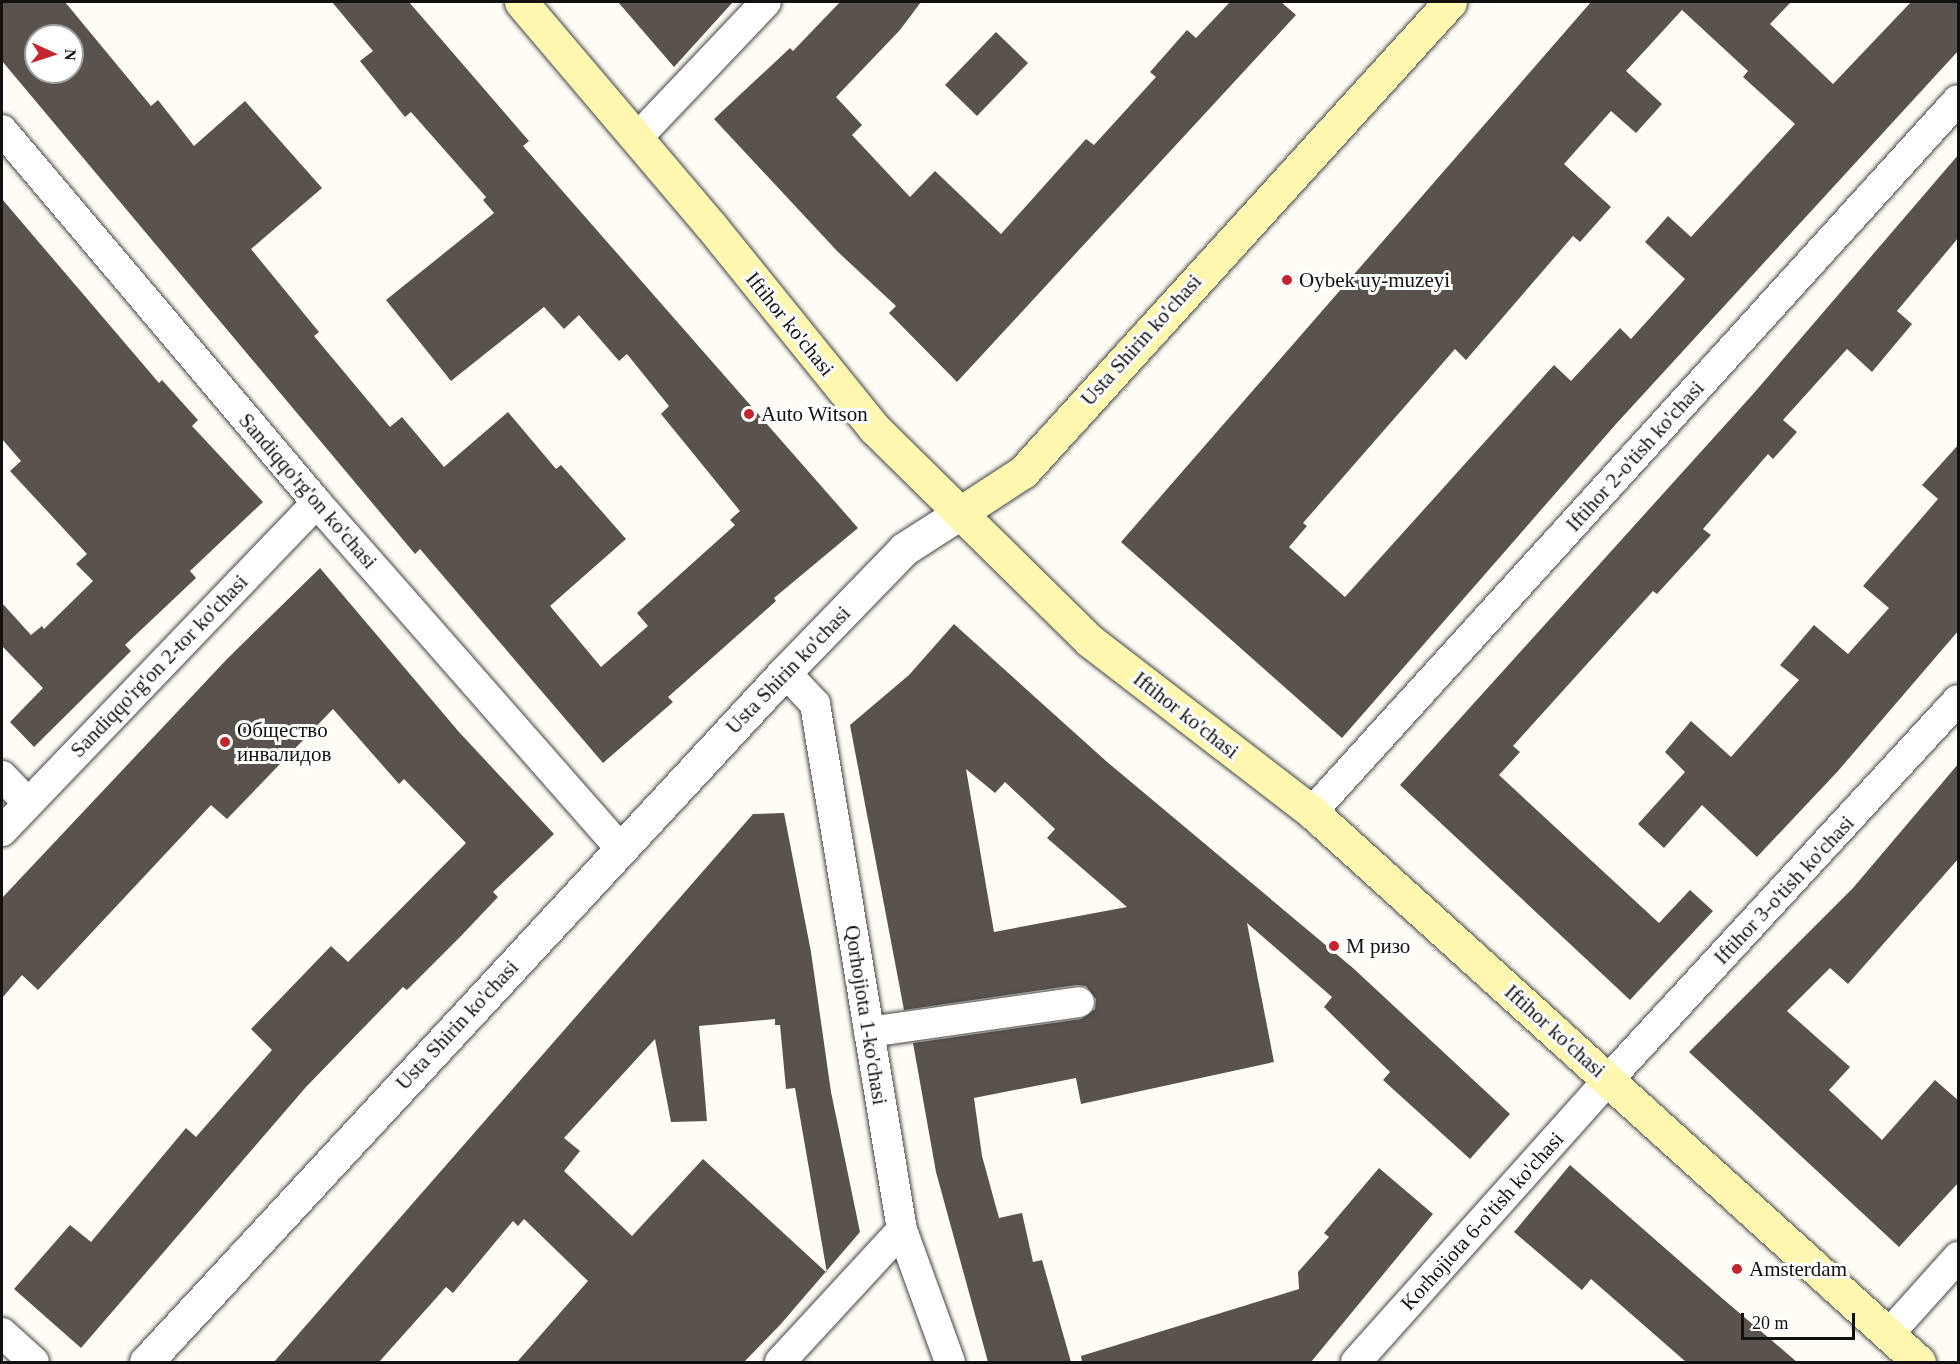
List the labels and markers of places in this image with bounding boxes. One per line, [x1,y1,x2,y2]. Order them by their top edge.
place label: Oybek uy-muzeyi [1299,267,1450,293]
marker: Oybek uy-muzeyi [1280,273,1294,287]
place label: Auto Witson [761,401,868,427]
marker: Auto Witson [742,407,756,421]
place label: Общество инвалидов [237,717,331,767]
marker: Общество инвалидов [218,735,232,749]
place label: М ризо [1346,933,1410,959]
marker: М ризо [1327,939,1341,953]
place label: Amsterdam [1749,1256,1847,1282]
marker: Amsterdam [1730,1262,1744,1276]

